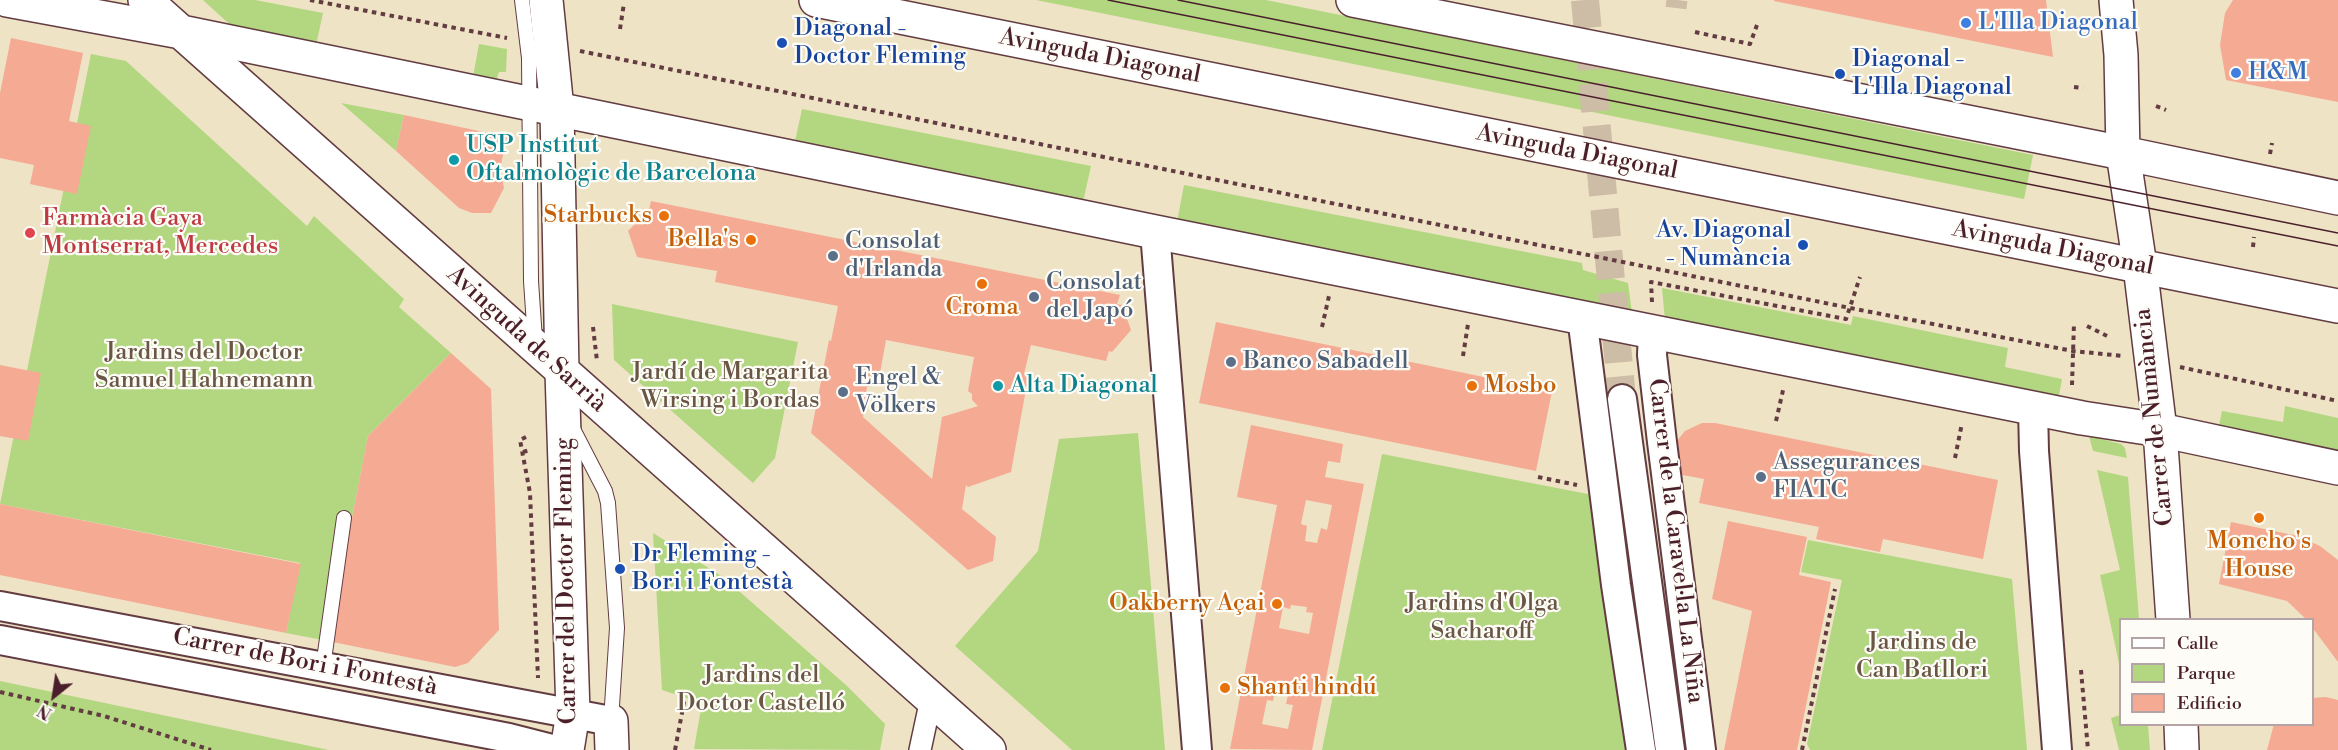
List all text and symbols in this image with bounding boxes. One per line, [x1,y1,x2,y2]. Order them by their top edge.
place label: L'Illa Diagonal [1978,9,2138,37]
place label: Diagonal - Doctor Fleming [794,15,966,71]
marker: L'Illa Diagonal [1959,16,1973,30]
street label: Avinguda Diagonal [997,23,1203,91]
marker: Diagonal - Doctor Fleming [775,36,789,50]
place label: Diagonal - L'Illa Diagonal [1852,46,2012,102]
place label: H&M [2248,59,2308,87]
marker: H&M [2229,66,2243,80]
marker: Diagonal - L'Illa Diagonal [1833,67,1847,81]
street label: Avinguda Diagonal [1474,119,1680,187]
place label: USP Institut Oftalmològic de Barcelona [466,132,756,188]
marker: USP Institut Oftalmològic de Barcelona [447,153,461,167]
place label: Starbucks [544,202,652,230]
place label: Farmàcia Gaya Montserrat, Mercedes [42,205,278,261]
marker: Starbucks [657,209,671,223]
street label: Avinguda Diagonal [1950,215,2156,283]
place label: Av. Diagonal - Numància [1656,217,1791,273]
marker: Farmàcia Gaya Montserrat, Mercedes [23,226,37,240]
place label: Bella's [668,226,739,254]
place label: Consolat d'Irlanda [845,228,942,284]
marker: Bella's [744,233,758,247]
marker: Av. Diagonal - Numància [1796,238,1810,252]
marker: Consolat d'Irlanda [826,249,840,263]
street label: Avinguda de Sarrià [440,261,612,419]
place label: Consolat del Japó [1046,269,1142,325]
marker: Croma [975,277,989,291]
marker: Consolat del Japó [1027,290,1041,304]
place label: Croma [945,294,1019,322]
street label: Carrer de Numància [2129,307,2181,527]
park label: Jardins del Doctor Samuel Hahnemann [95,339,313,395]
place label: Banco Sabadell [1243,348,1409,376]
marker: Banco Sabadell [1224,355,1238,369]
park label: Jardí de Margarita Wirsing i Bordas [631,359,829,415]
place label: Engel & Völkers [855,364,941,420]
place label: Alta Diagonal [1010,372,1158,400]
place label: Mosbo [1484,372,1556,400]
street label: Carrer de la Caravel·la La Niña [1641,377,1709,705]
marker: Alta Diagonal [991,379,1005,393]
marker: Mosbo [1465,379,1479,393]
marker: Engel & Völkers [836,385,850,399]
street label: Carrer del Doctor Fleming [550,437,584,725]
place label: Assegurances FIATC [1773,449,1920,505]
marker: Assegurances FIATC [1754,470,1768,484]
marker: Moncho's House [2252,511,2266,525]
place label: Moncho's House [2207,528,2311,584]
place label: Dr Fleming - Bori i Fontestà [632,541,793,597]
marker: Dr Fleming - Bori i Fontestà [613,562,627,576]
place label: Oakberry Açai [1109,590,1265,618]
park label: Jardins d'Olga Sacharoff [1405,590,1559,646]
marker: Oakberry Açai [1270,597,1284,611]
legend [2119,618,2314,726]
street label: Carrer de Bori i Fontestà [170,623,440,703]
park label: Jardins de Can Batllori [1856,629,1988,685]
text: Calle [2177,632,2218,655]
park label: Jardins del Doctor Castelló [677,662,845,718]
text: Parque [2177,662,2236,685]
north arrow [24,666,84,726]
place label: Shanti hindú [1237,674,1377,702]
marker: Shanti hindú [1218,681,1232,695]
text: Edificio [2177,692,2242,715]
text: N [35,700,55,723]

